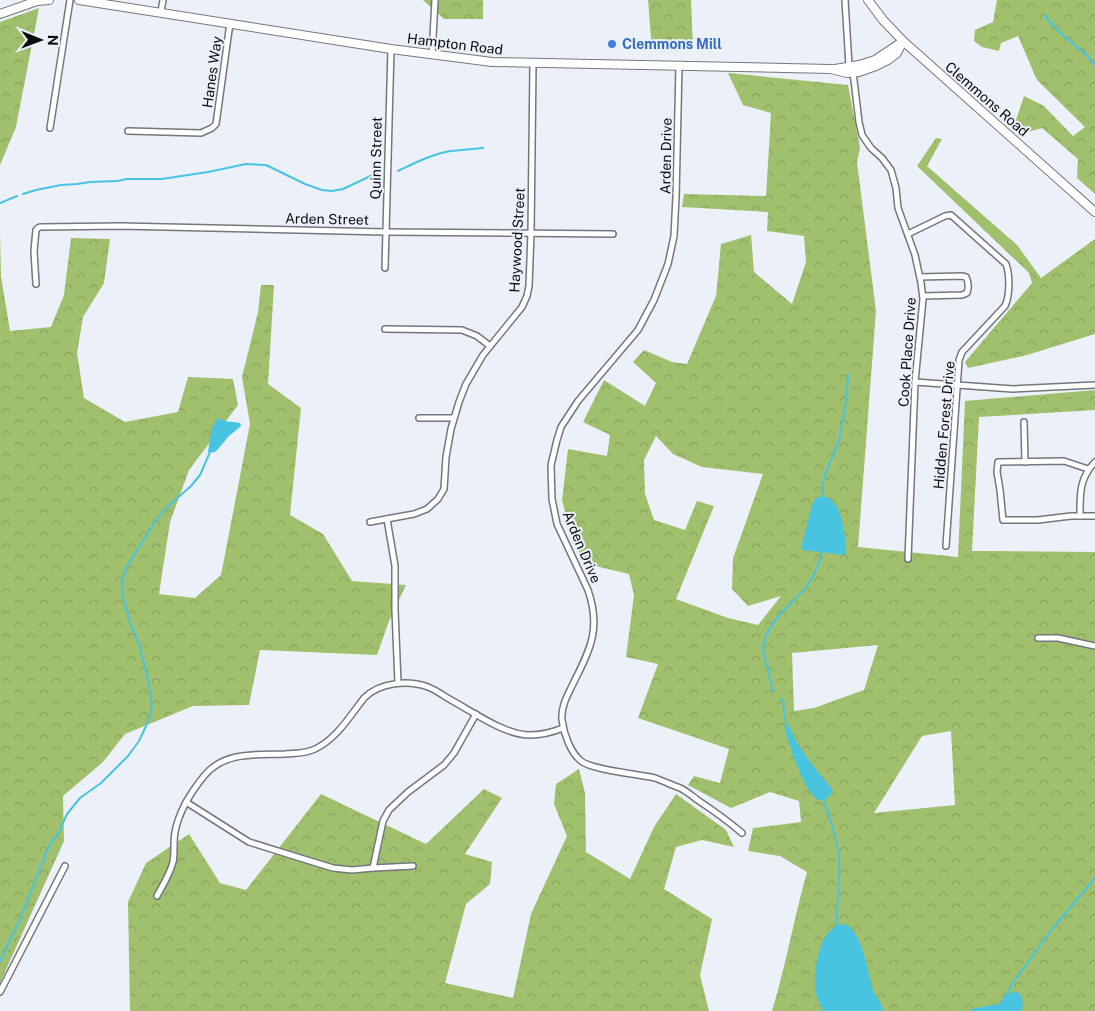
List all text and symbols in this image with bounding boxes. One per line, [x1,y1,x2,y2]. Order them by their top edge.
north arrow [15,15,65,65]
street label: Hampton Road [406,30,504,58]
text: N [45,35,61,46]
street label: Hanes Way [199,35,225,109]
place label: Clemmons Mill [622,36,722,52]
marker: Clemmons Mill [606,38,618,50]
street label: Clemmons Road [942,58,1032,140]
street label: Quinn Street [367,117,385,199]
street label: Arden Drive [657,118,675,194]
street label: Haywood Street [506,187,528,293]
street label: Arden Street [285,210,369,228]
street label: Cook Place Drive [895,297,919,407]
street label: Hidden Forest Drive [930,360,958,490]
street label: Arden Drive [560,509,604,585]

